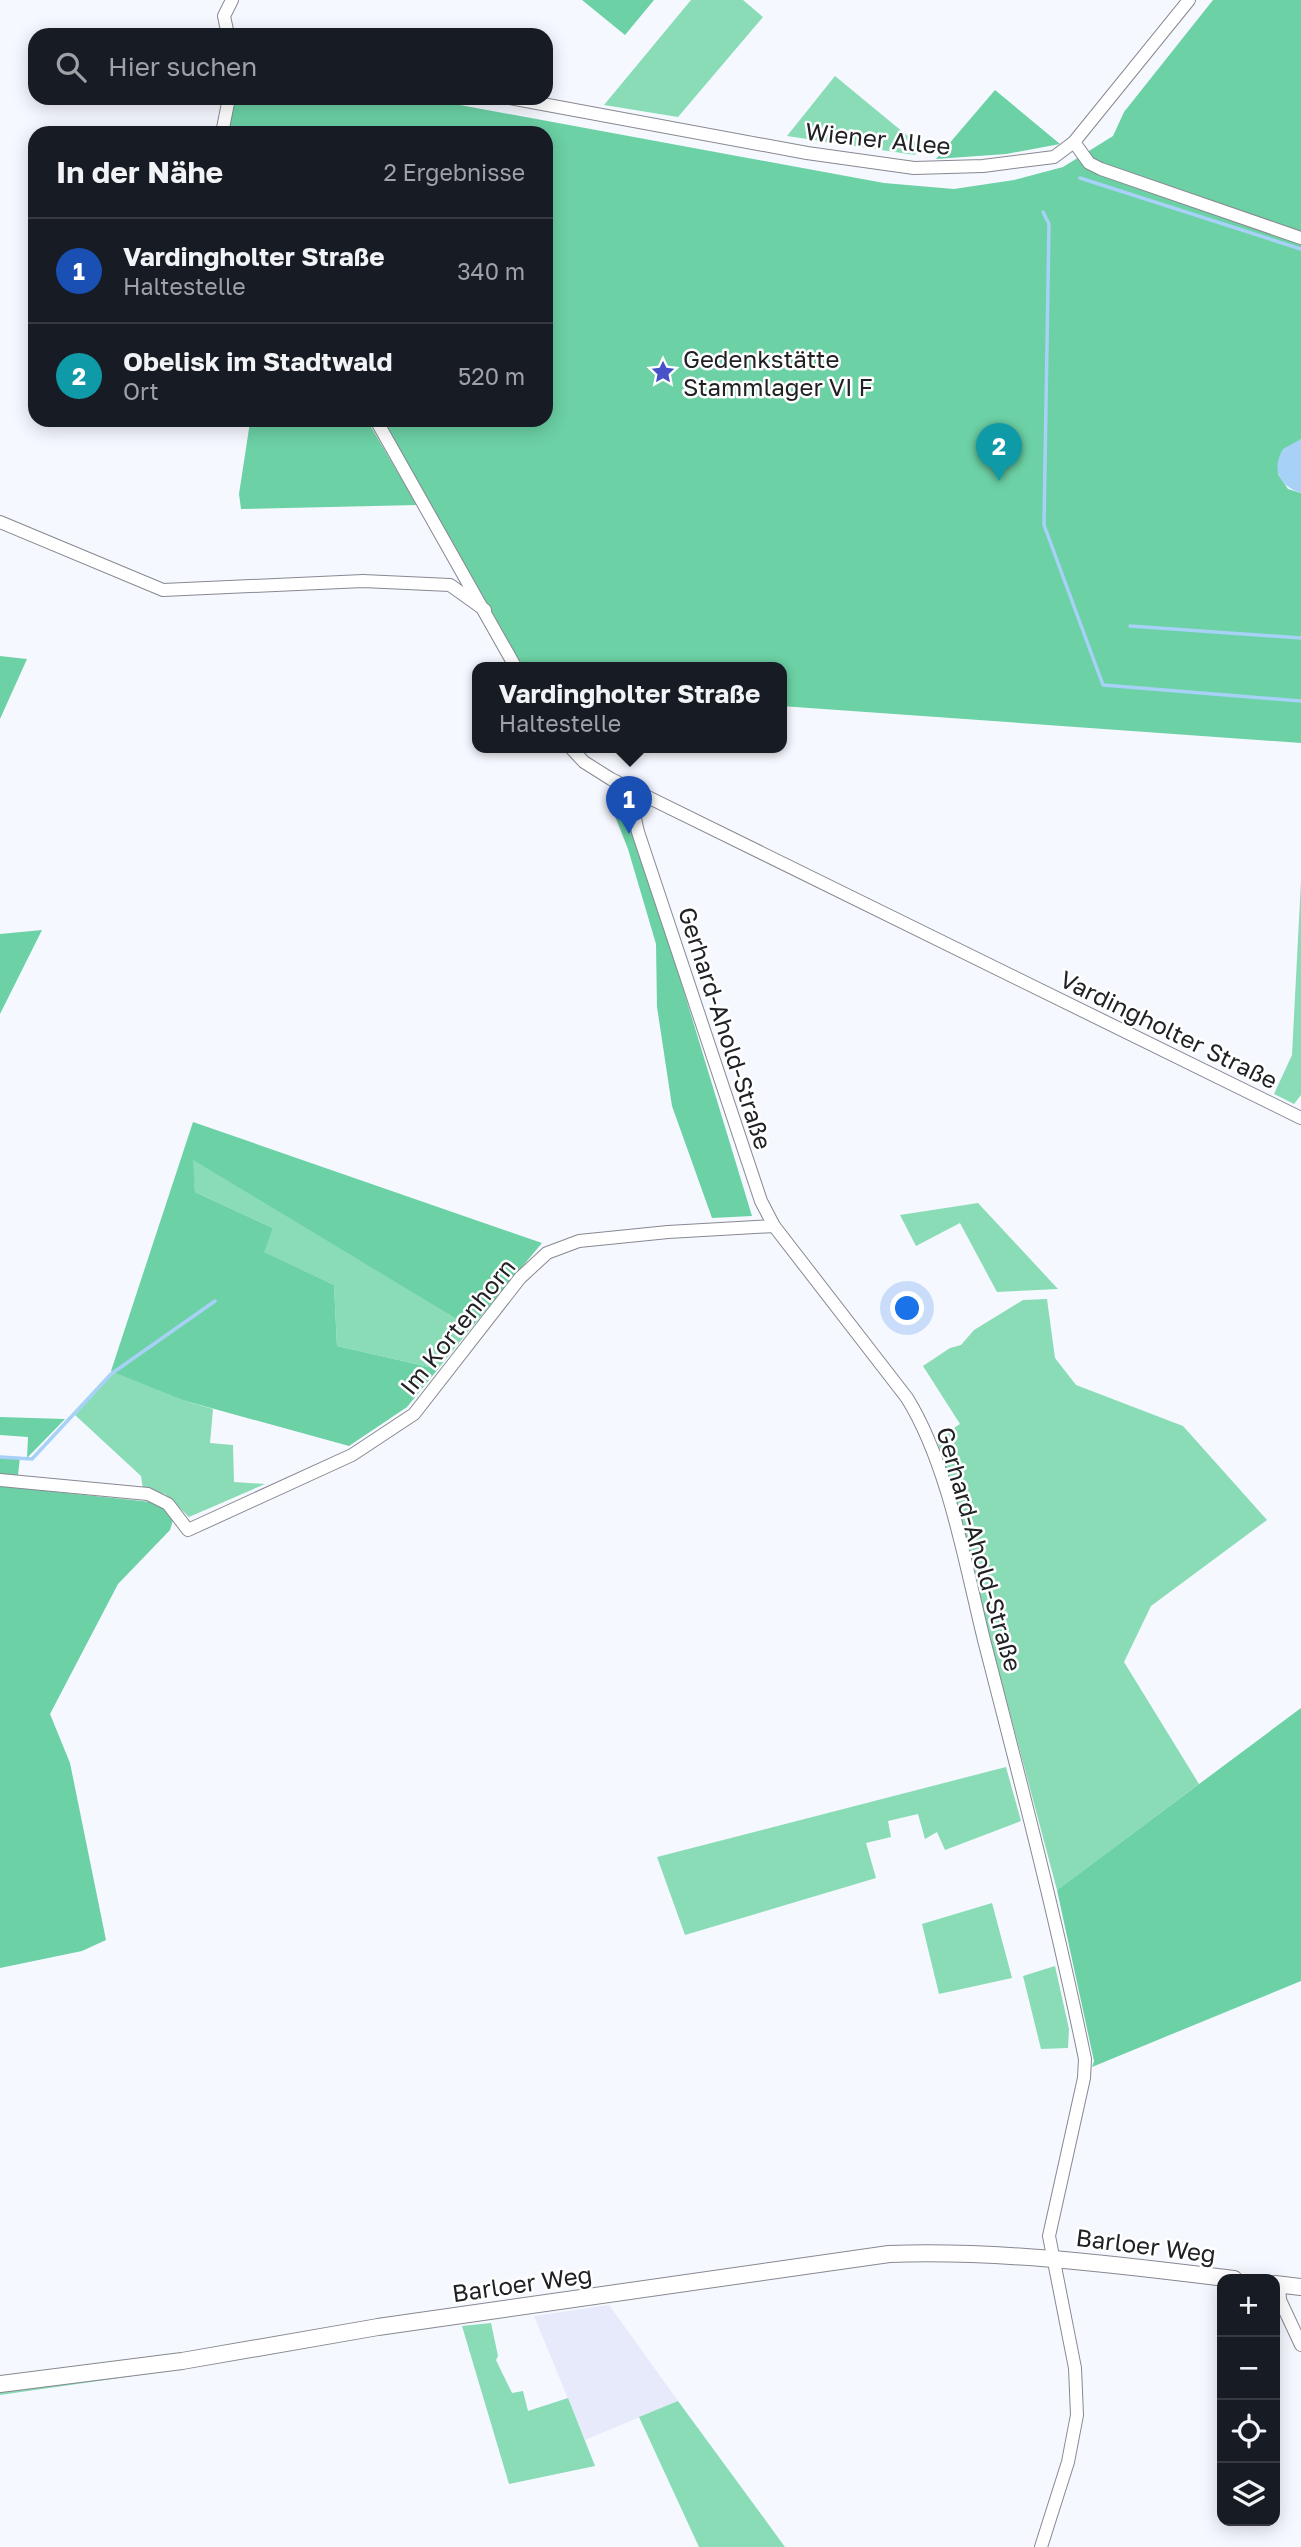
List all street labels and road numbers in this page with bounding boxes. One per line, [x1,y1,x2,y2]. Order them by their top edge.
street label: Wiener Allee [804,116,952,160]
street label: Gerhard-Ahold-Straße [673,903,779,1153]
street label: Vardingholter Straße [1056,964,1282,1094]
street label: Im Kortenhorn [393,1252,521,1400]
street label: Gerhard-Ahold-Straße [931,1423,1029,1675]
street label: Barloer Weg [1074,2222,1218,2268]
street label: Barloer Weg [450,2259,594,2307]

